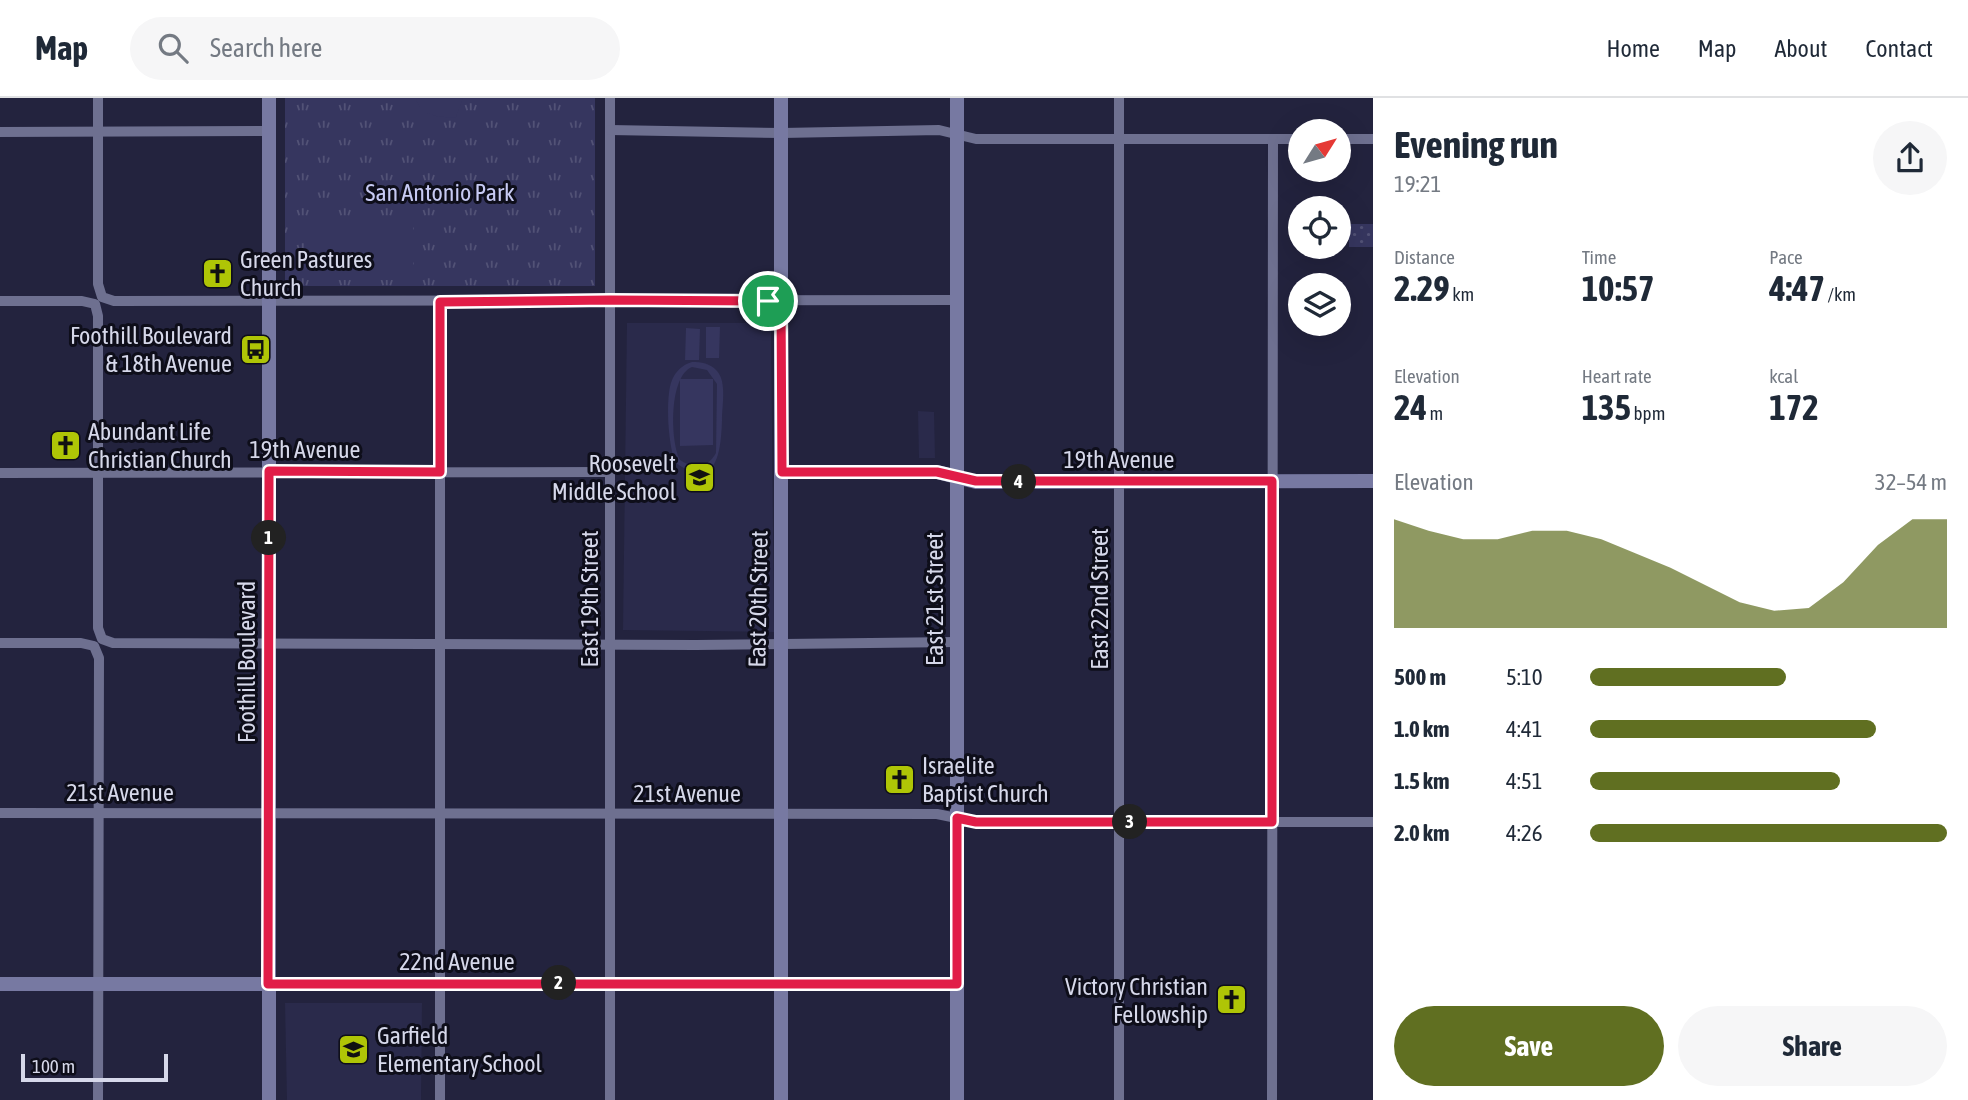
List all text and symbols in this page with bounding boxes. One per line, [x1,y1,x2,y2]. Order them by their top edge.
search box [130,17,620,80]
text: Map [35,29,88,67]
icon: search [154,29,192,67]
text: Search here [210,33,322,63]
text: Home [1606,35,1660,62]
text: Map [1698,35,1736,62]
text: About [1774,35,1827,62]
text: Contact [1865,35,1933,62]
north arrow [1288,119,1351,182]
map controls [1288,119,1351,336]
button: share [1873,121,1947,195]
text: Evening run [1394,123,1558,166]
text: 19:21 [1394,171,1441,197]
park label: San Antonio Park [365,179,515,206]
button: locate [1288,196,1351,259]
place label: Green Pastures Church [240,246,372,301]
text: Distance [1394,246,1455,268]
text: Time [1582,246,1616,268]
text: Pace [1769,246,1803,268]
church icon: Green Pastures Church [200,256,234,290]
text: 2.29 [1394,268,1450,308]
text: 10:57 [1582,268,1654,308]
text: 4:47 [1769,268,1825,308]
pin [738,271,798,331]
button: layers [1288,273,1351,336]
icon: arrive [749,282,787,320]
text: km [1450,283,1474,305]
text: /km [1825,283,1856,305]
place label: Foothill Boulevard & 18th Avenue [70,322,232,377]
bus stop icon: Foothill Boulevard & 18th Avenue [238,332,272,366]
text: Elevation [1394,365,1460,387]
text: Heart rate [1582,365,1652,387]
text: kcal [1769,365,1798,387]
text: 24 [1394,387,1427,427]
text: 135 [1582,387,1631,427]
text: 172 [1769,387,1819,427]
text: m [1427,402,1443,424]
text: bpm [1631,402,1665,424]
place label: Abundant Life Christian Church [88,418,232,473]
church icon: Abundant Life Christian Church [48,428,82,462]
street label: 19th Avenue [250,436,360,463]
street label: 19th Avenue [1064,446,1174,473]
place label: Roosevelt Middle School [552,450,677,505]
school or university icon: Roosevelt Middle School [682,460,716,494]
pin: 4 [1002,464,1036,500]
text: Elevation [1394,469,1474,495]
text: 32–54 m [1875,469,1947,495]
text: 4 [1014,470,1023,492]
pin: 1 [252,520,286,556]
text: 1 [264,526,273,548]
street label: East 22nd Street [1086,528,1113,670]
street label: East 19th Street [576,530,603,668]
street label: East 20th Street [743,530,773,668]
street label: East 21st Street [921,532,948,666]
street label: Foothill Boulevard [233,581,260,743]
text: 500 m [1394,664,1446,690]
text: 5:10 [1506,664,1543,690]
text: 1.0 km [1394,716,1450,742]
text: 4:41 [1506,716,1543,742]
place label: Israelite Baptist Church [922,752,1049,807]
church icon: Israelite Baptist Church [882,762,916,796]
text: 1.5 km [1394,768,1450,794]
text: 4:51 [1506,768,1543,794]
street label: 21st Avenue [66,779,174,806]
street label: 21st Avenue [633,780,741,807]
pin: 3 [1112,804,1148,840]
text: 3 [1125,810,1134,832]
text: 2.0 km [1394,820,1450,846]
text: 4:26 [1506,820,1543,846]
street label: 22nd Avenue [399,948,515,975]
pin: 2 [542,966,576,1001]
text: 2 [554,971,563,993]
place label: Victory Christian Fellowship [1065,973,1208,1028]
church icon: Victory Christian Fellowship [1214,983,1248,1017]
button: Save [1394,1006,1664,1086]
button: Share [1678,1006,1947,1086]
place label: Garfield Elementary School [377,1022,543,1077]
school or university icon: Garfield Elementary School [337,1032,371,1066]
scale bar [21,1051,168,1083]
text: 100 m [32,1055,75,1077]

